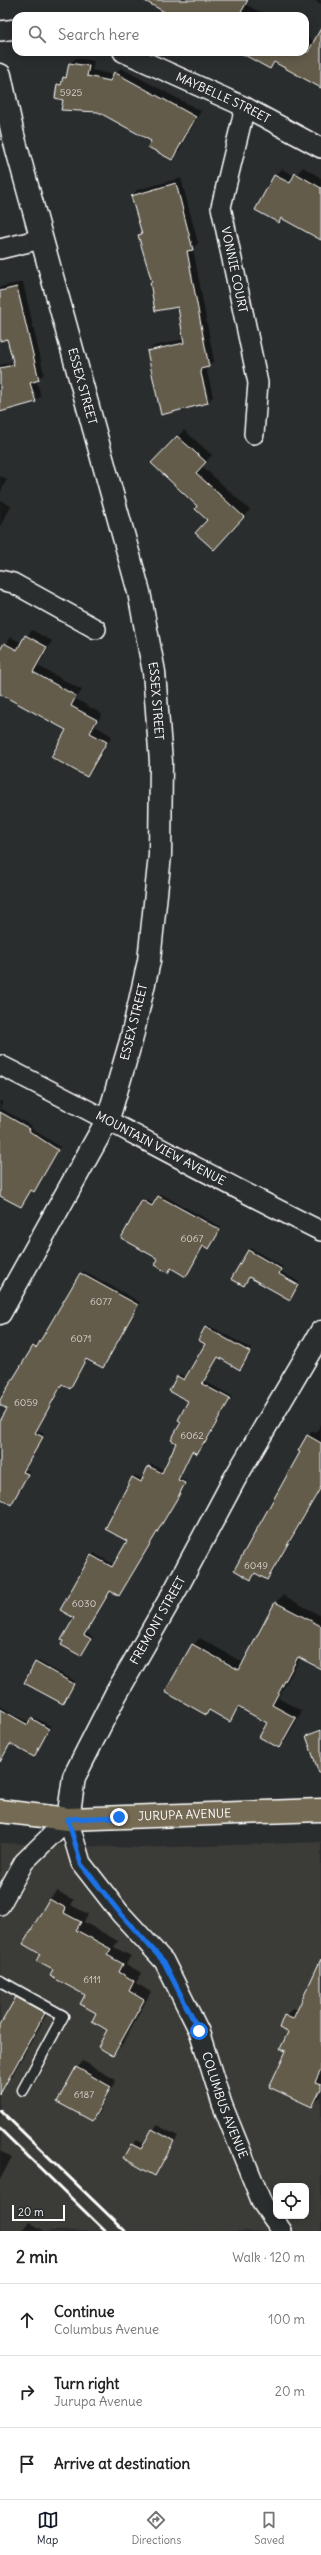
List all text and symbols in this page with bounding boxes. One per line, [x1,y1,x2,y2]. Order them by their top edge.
search box [12,12,309,56]
icon: search [26,23,48,45]
text: Search here [58,25,139,44]
street label: MAYBELLE STREET [174,69,273,126]
house number: 5925 [60,86,83,99]
street label: VONNIE COURT [218,225,251,314]
street label: ESSEX STREET [65,346,100,426]
street label: ESSEX STREET [145,660,167,741]
street label: ESSEX STREET [117,982,150,1062]
street label: MOUNTAIN VIEW AVENUE [93,1108,228,1188]
house number: 6067 [180,1232,204,1245]
house number: 6077 [90,1295,112,1308]
house number: 6071 [70,1332,92,1345]
house number: 6059 [14,1396,38,1409]
house number: 6062 [180,1429,204,1442]
house number: 6049 [244,1559,268,1572]
street label: FREMONT STREET [126,1574,188,1667]
house number: 6030 [72,1597,96,1610]
street label: JURUPA AVENUE [138,1805,231,1824]
route end [110,1808,128,1826]
house number: 6111 [83,1973,101,1986]
route start [190,2022,208,2040]
street label: COLUMBUS AVENUE [199,2050,251,2161]
house number: 6187 [74,2088,94,2101]
map controls [273,2183,309,2219]
button: locate [273,2183,309,2219]
scale bar [12,2203,65,2222]
text: 20 m [18,2205,44,2219]
text: 2 min [16,2246,58,2268]
text: Walk · 120 m [232,2249,305,2266]
text: Continue [54,2302,115,2321]
icon: ahead [16,2309,38,2331]
text: 100 m [268,2311,305,2328]
text: Columbus Avenue [54,2321,159,2338]
text: Turn right [54,2374,119,2393]
icon: right [16,2381,38,2403]
text: 20 m [275,2383,305,2400]
text: Jurupa Avenue [54,2393,143,2410]
icon: arrive [16,2453,38,2475]
text: Arrive at destination [54,2454,190,2473]
tab: Map [37,2509,59,2547]
tab: Directions [132,2509,181,2547]
tab: Saved [254,2509,284,2547]

